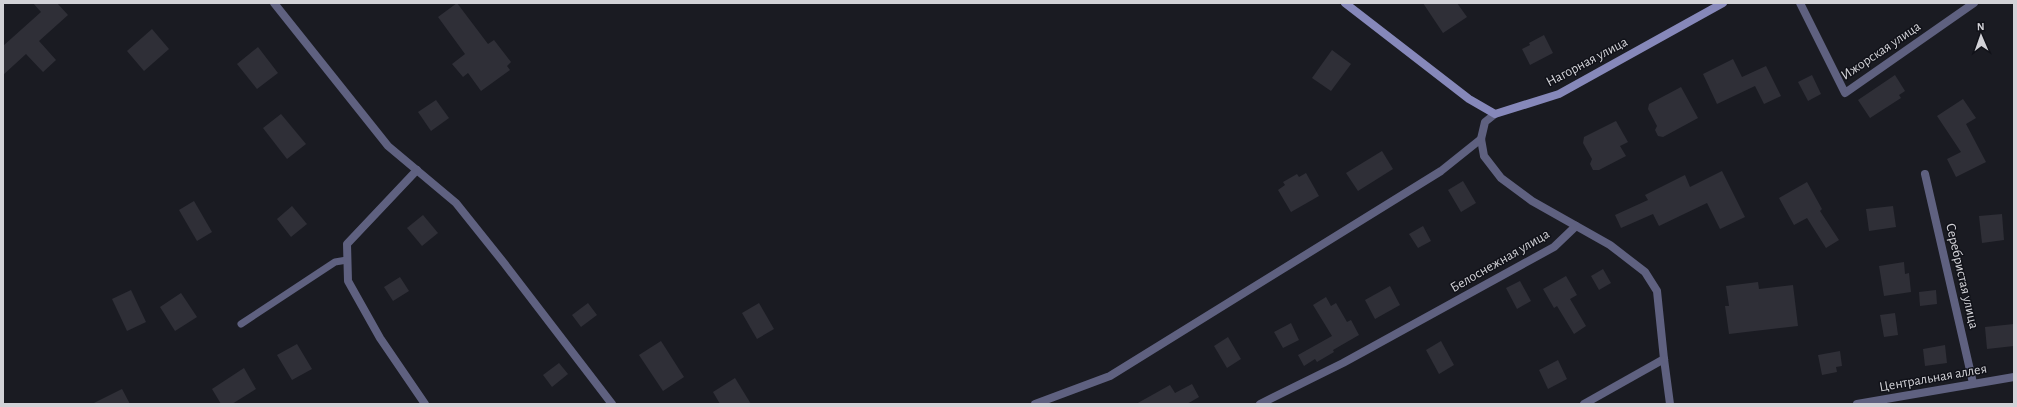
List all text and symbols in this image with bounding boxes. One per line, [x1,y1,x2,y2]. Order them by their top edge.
north arrow [1961,16,2001,56]
street label: Ижорская улица [1839,19,1924,83]
text: N [1977,21,1985,32]
street label: Нагорная улица [1544,34,1631,89]
street label: Серебристая улица [1943,222,1981,331]
street label: Белоснежная улица [1448,227,1553,295]
street label: Центральная аллея [1878,362,1988,394]

